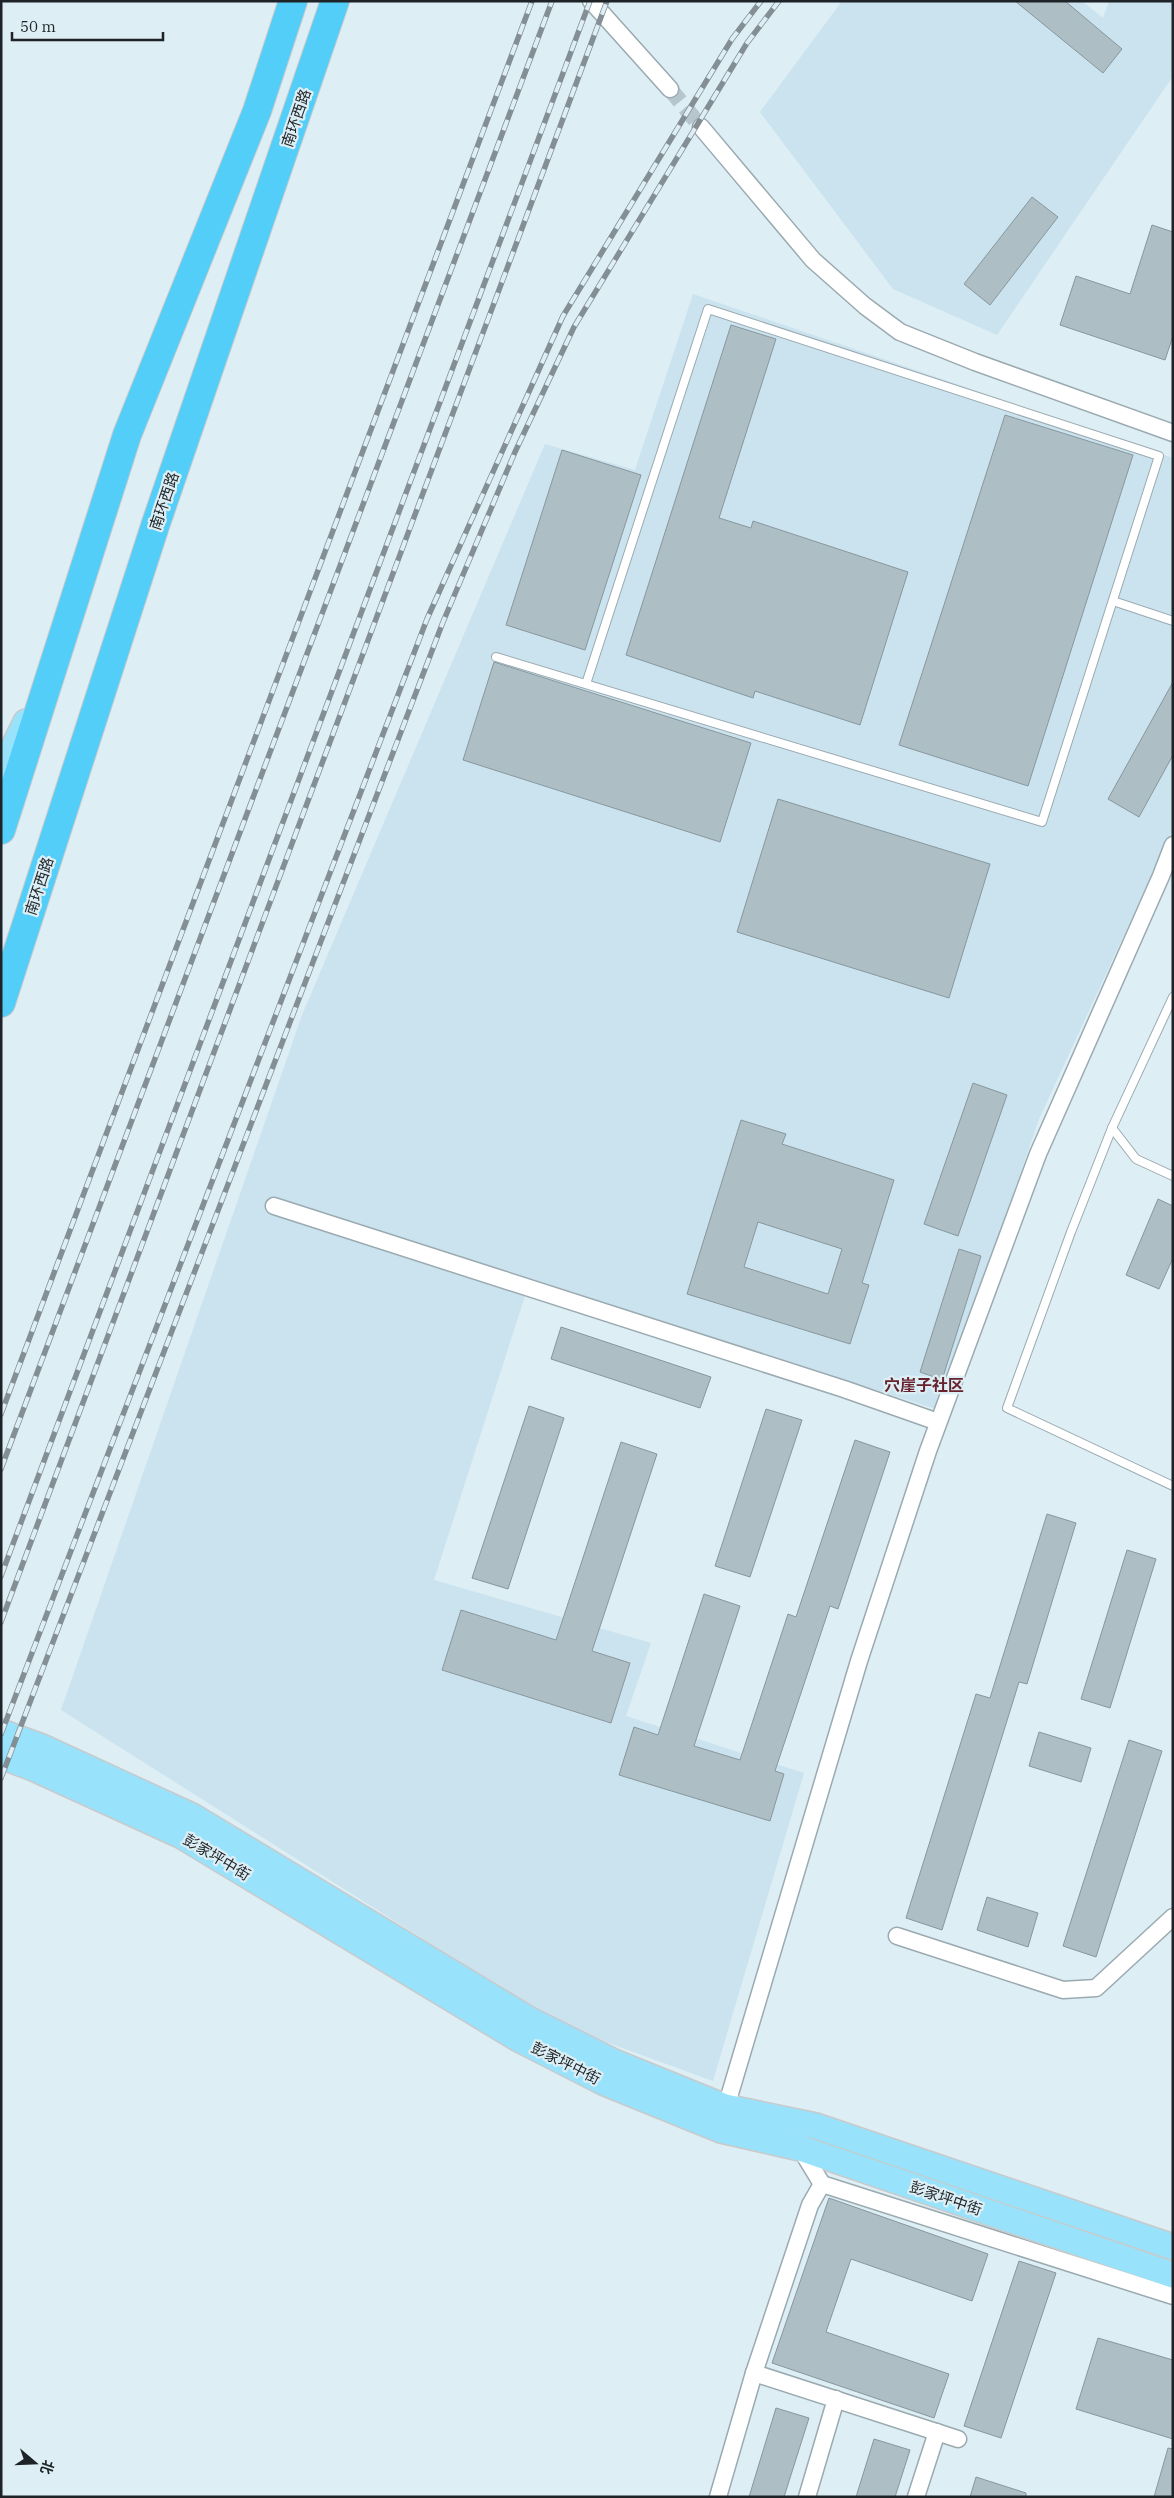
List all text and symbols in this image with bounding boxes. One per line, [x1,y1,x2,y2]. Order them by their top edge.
scale bar [12,10,164,42]
text: 50 m [20,17,56,36]
street label: 南环西路 [277,87,315,149]
street label: 南环西路 [145,470,183,532]
street label: 南环西路 [21,855,57,917]
district label: 穴崖子社区 [884,1375,964,1395]
street label: 彭家坪中街 [180,1830,254,1884]
street label: 彭家坪中街 [528,2038,604,2088]
street label: 彭家坪中街 [907,2177,985,2219]
north arrow [10,2438,60,2488]
text: 北 [37,2458,58,2477]

